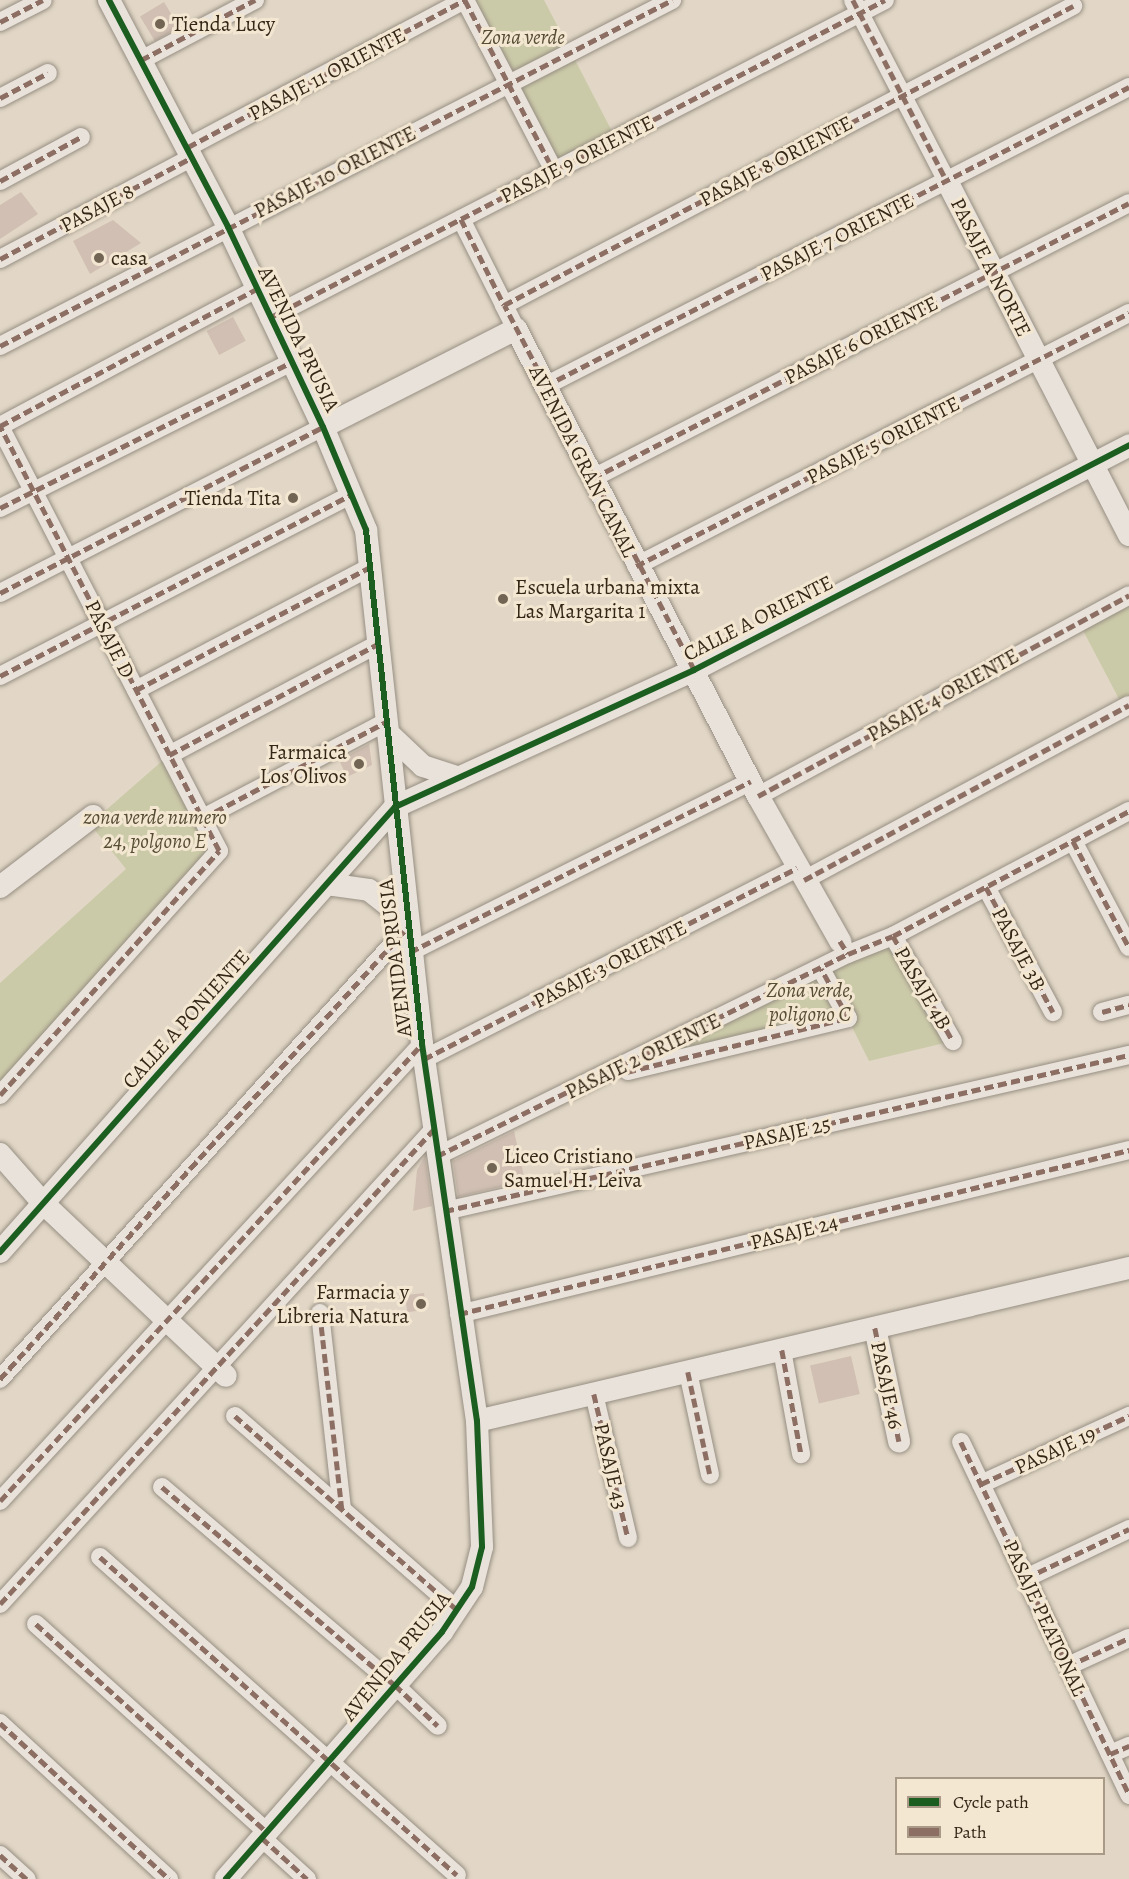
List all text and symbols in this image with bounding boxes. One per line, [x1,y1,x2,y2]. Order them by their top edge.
place label: Tienda Lucy [172,11,275,37]
marker: Tienda Lucy [153,17,167,31]
street label: PASAJE 11 ORIENTE [244,22,410,126]
park label: Zona verde [481,24,565,50]
street label: PASAJE 9 ORIENTE [496,109,658,209]
street label: PASAJE 8 ORIENTE [695,110,857,212]
street label: PASAJE 10 ORIENTE [250,120,420,224]
street label: PASAJE 8 [56,178,138,238]
street label: PASAJE 7 ORIENTE [756,188,918,286]
street label: PASAJE A NORTE [945,193,1037,341]
place label: casa [111,245,148,271]
marker: casa [92,251,106,265]
street label: AVENIDA PRUSIA [253,262,345,416]
street label: PASAJE 6 ORIENTE [780,290,942,390]
street label: AVENIDA GRAN CANAL [524,361,642,561]
street label: PASAJE 5 ORIENTE [802,390,964,490]
place label: Tienda Tita [185,485,281,511]
marker: Tienda Tita [286,491,300,505]
street label: CALLE A ORIENTE [679,569,837,667]
place label: Escuela urbana mixta Las Margarita 1 [515,574,700,624]
marker: Escuela urbana mixta Las Margarita 1 [496,592,510,606]
street label: PASAJE D [80,596,140,682]
street label: PASAJE 4 ORIENTE [863,643,1023,747]
place label: Farmaica Los Olivos [260,739,347,789]
marker: Farmaica Los Olivos [352,757,366,771]
park label: zona verde numero 24, polgono E [83,804,227,854]
street label: AVENIDA PRUSIA [373,877,417,1039]
street label: PASAJE 3B [987,903,1051,995]
street label: PASAJE 3 ORIENTE [529,915,691,1013]
street label: PASAJE 4B [889,942,957,1034]
street label: CALLE A PONIENTE [117,944,255,1094]
park label: Zona verde, poligono C [766,977,854,1027]
street label: PASAJE 2 ORIENTE [561,1007,725,1105]
street label: PASAJE 25 [741,1111,833,1155]
place label: Liceo Cristiano Samuel H. Leiva [504,1143,643,1193]
marker: Liceo Cristiano Samuel H. Leiva [485,1161,499,1175]
street label: PASAJE 24 [748,1209,840,1255]
place label: Farmacia y Libreria Natura [276,1279,409,1329]
marker: Farmacia y Libreria Natura [414,1297,428,1311]
street label: PASAJE 46 [865,1339,909,1431]
street label: PASAJE 43 [589,1420,633,1512]
street label: PASAJE 19 [1011,1420,1099,1480]
street label: PASAJE PEATONAL [998,1536,1092,1700]
street label: AVENIDA PRUSIA [336,1586,456,1726]
legend [895,1777,1105,1855]
text: Cycle path [953,1790,1029,1814]
text: Path [953,1820,987,1844]

